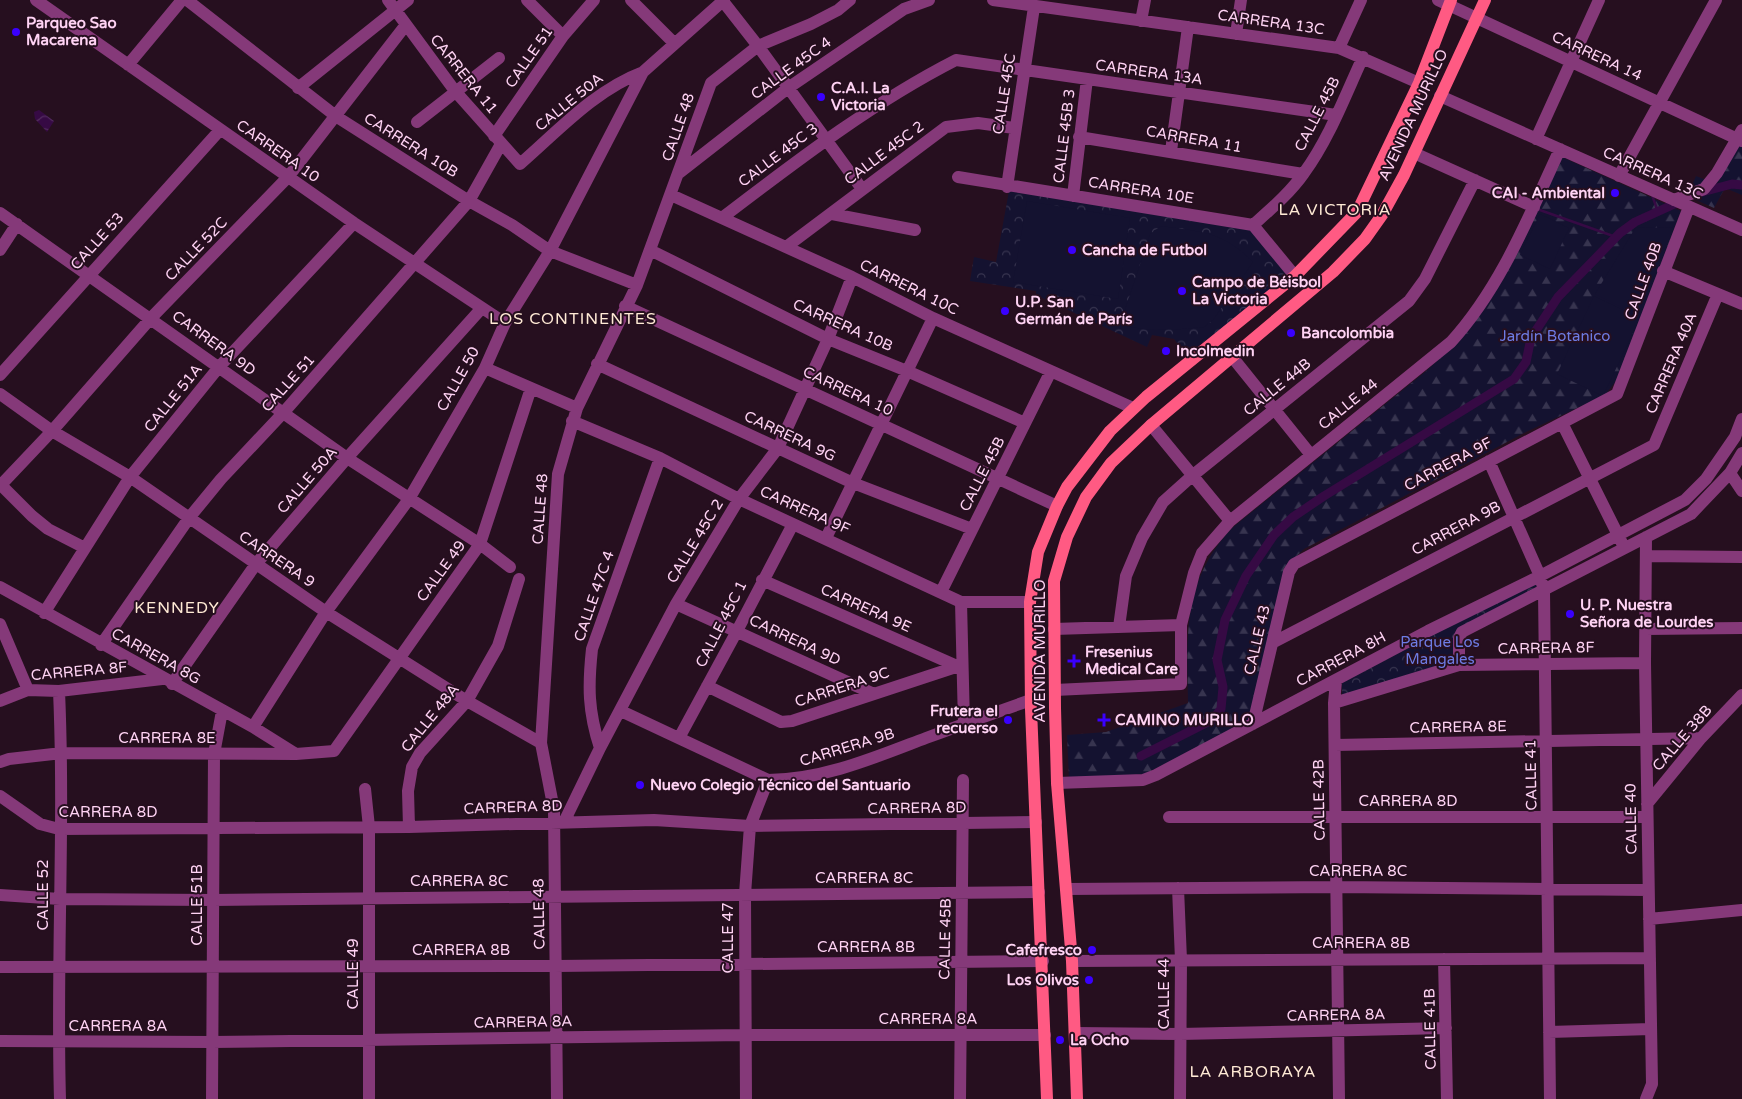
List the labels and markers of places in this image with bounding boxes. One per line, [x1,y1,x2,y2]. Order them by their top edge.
place label: Parqueo Sao Macarena [26,14,117,49]
marker: Parqueo Sao Macarena [10,26,22,38]
place label: C.A.I. La Victoria [831,79,890,114]
marker: C.A.I. La Victoria [815,91,827,103]
place label: CAI - Ambiental [1492,184,1605,202]
marker: CAI - Ambiental [1609,187,1621,199]
place label: Cancha de Futbol [1082,241,1207,259]
marker: Cancha de Futbol [1066,244,1078,256]
place label: Campo de Béisbol La Victoria [1192,273,1321,308]
marker: Campo de Béisbol La Victoria [1176,285,1188,297]
place label: U.P. San Germán de París [1015,293,1132,328]
marker: U.P. San Germán de París [999,305,1011,317]
place label: Bancolombia [1301,324,1394,342]
marker: Bancolombia [1285,327,1297,339]
place label: Incolmedin [1176,342,1255,360]
marker: Incolmedin [1160,345,1172,357]
place label: U. P. Nuestra Señora de Lourdes [1580,596,1714,631]
marker: U. P. Nuestra Señora de Lourdes [1564,608,1576,620]
place label: Fresenius Medical Care [1085,643,1178,678]
marker: Fresenius Medical Care [1067,654,1081,668]
place label: Frutera el recuerso [930,702,998,737]
place label: CAMINO MURILLO [1115,711,1254,729]
marker: CAMINO MURILLO [1097,713,1111,727]
marker: Frutera el recuerso [1002,714,1014,726]
place label: Nuevo Colegio Técnico del Santuario [650,776,911,795]
marker: Nuevo Colegio Técnico del Santuario [634,779,646,791]
place label: Cafefresco [1006,941,1082,959]
marker: Cafefresco [1086,944,1098,956]
place label: Los Olivos [1006,971,1079,989]
marker: Los Olivos [1083,974,1095,986]
place label: La Ocho [1070,1031,1129,1049]
marker: La Ocho [1054,1034,1066,1046]

